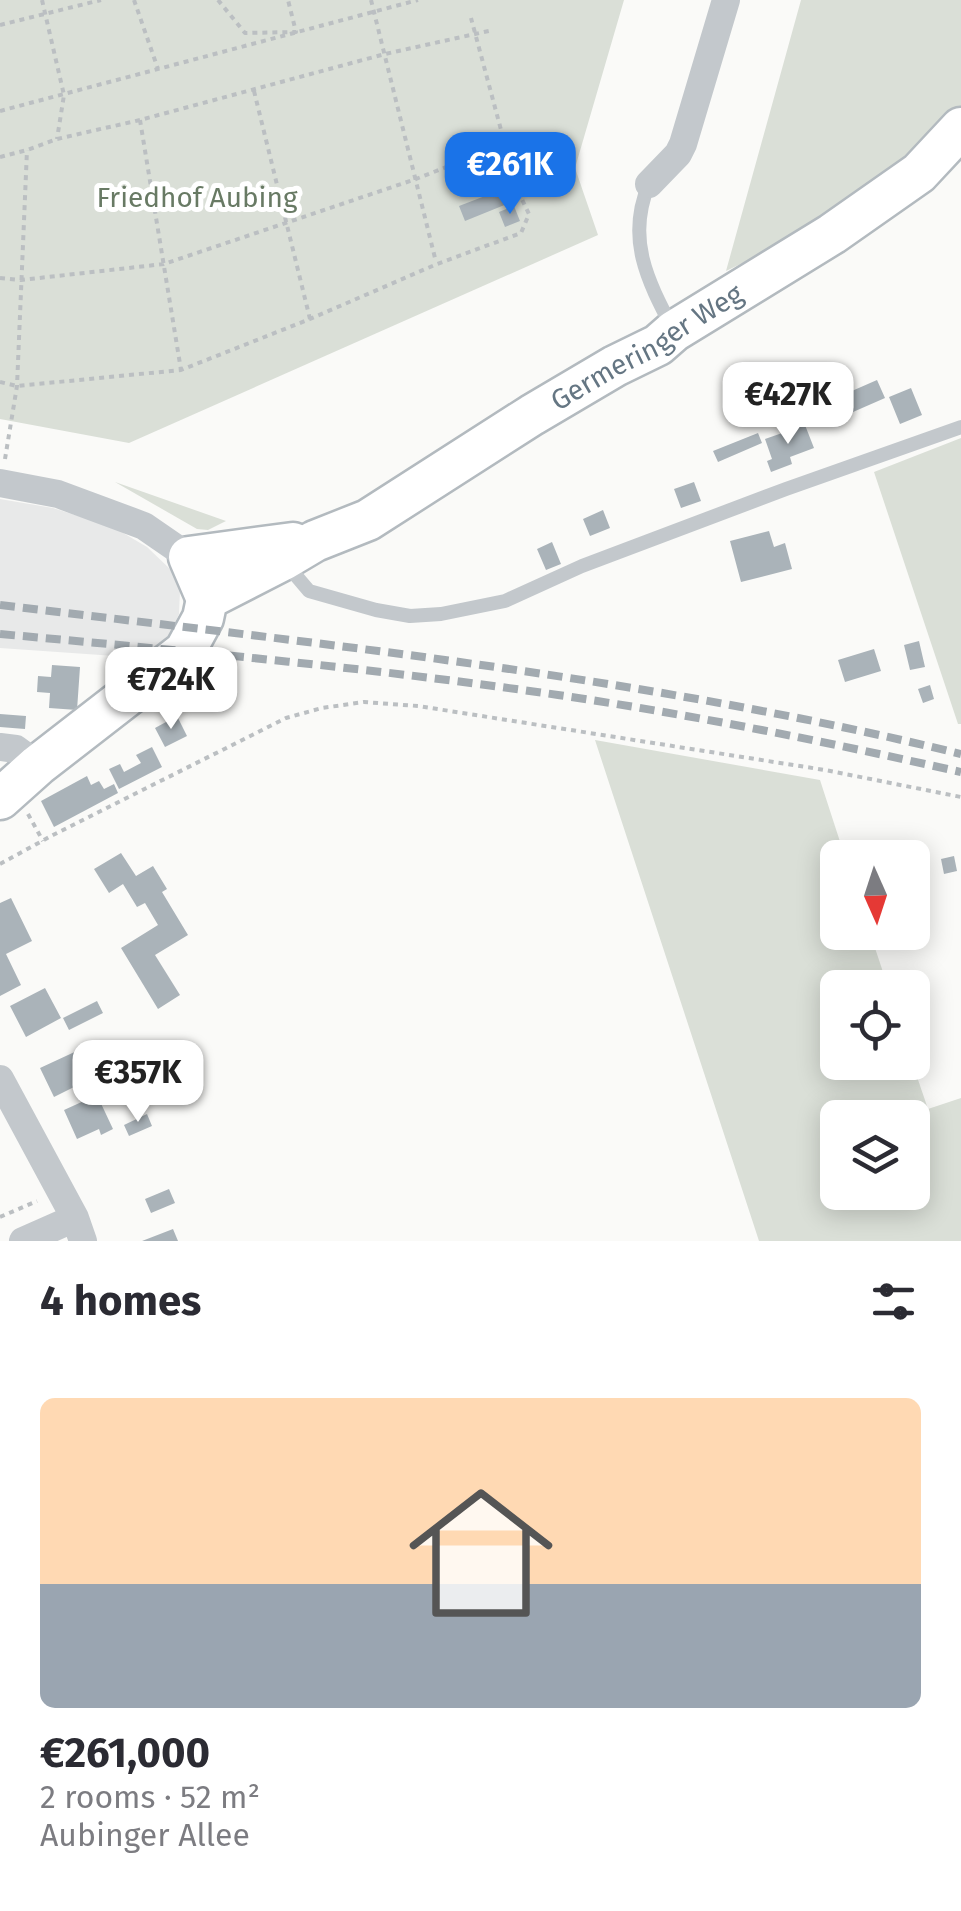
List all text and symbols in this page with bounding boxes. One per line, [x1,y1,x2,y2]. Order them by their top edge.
pin: €261K [440,132,580,217]
text: €261K [467,145,553,183]
park label: Friedhof Aubing [97,181,298,214]
street label: Germeringer Weg [545,276,749,417]
pin: €427K [718,362,858,447]
text: €427K [745,375,831,413]
pin: €724K [101,647,241,732]
text: €724K [127,660,215,698]
north arrow [820,840,930,950]
map controls [820,840,930,1210]
button: locate [820,970,930,1080]
pin: €357K [68,1040,208,1125]
text: €357K [94,1053,182,1091]
button: layers [820,1100,930,1210]
icon: filters [866,1274,921,1329]
text: 4 homes [40,1276,201,1326]
icon: home [391,1463,571,1643]
text: €261,000 [40,1728,210,1778]
text: 2 rooms · 52 m² [40,1778,260,1816]
text: Aubinger Allee [40,1816,250,1854]

